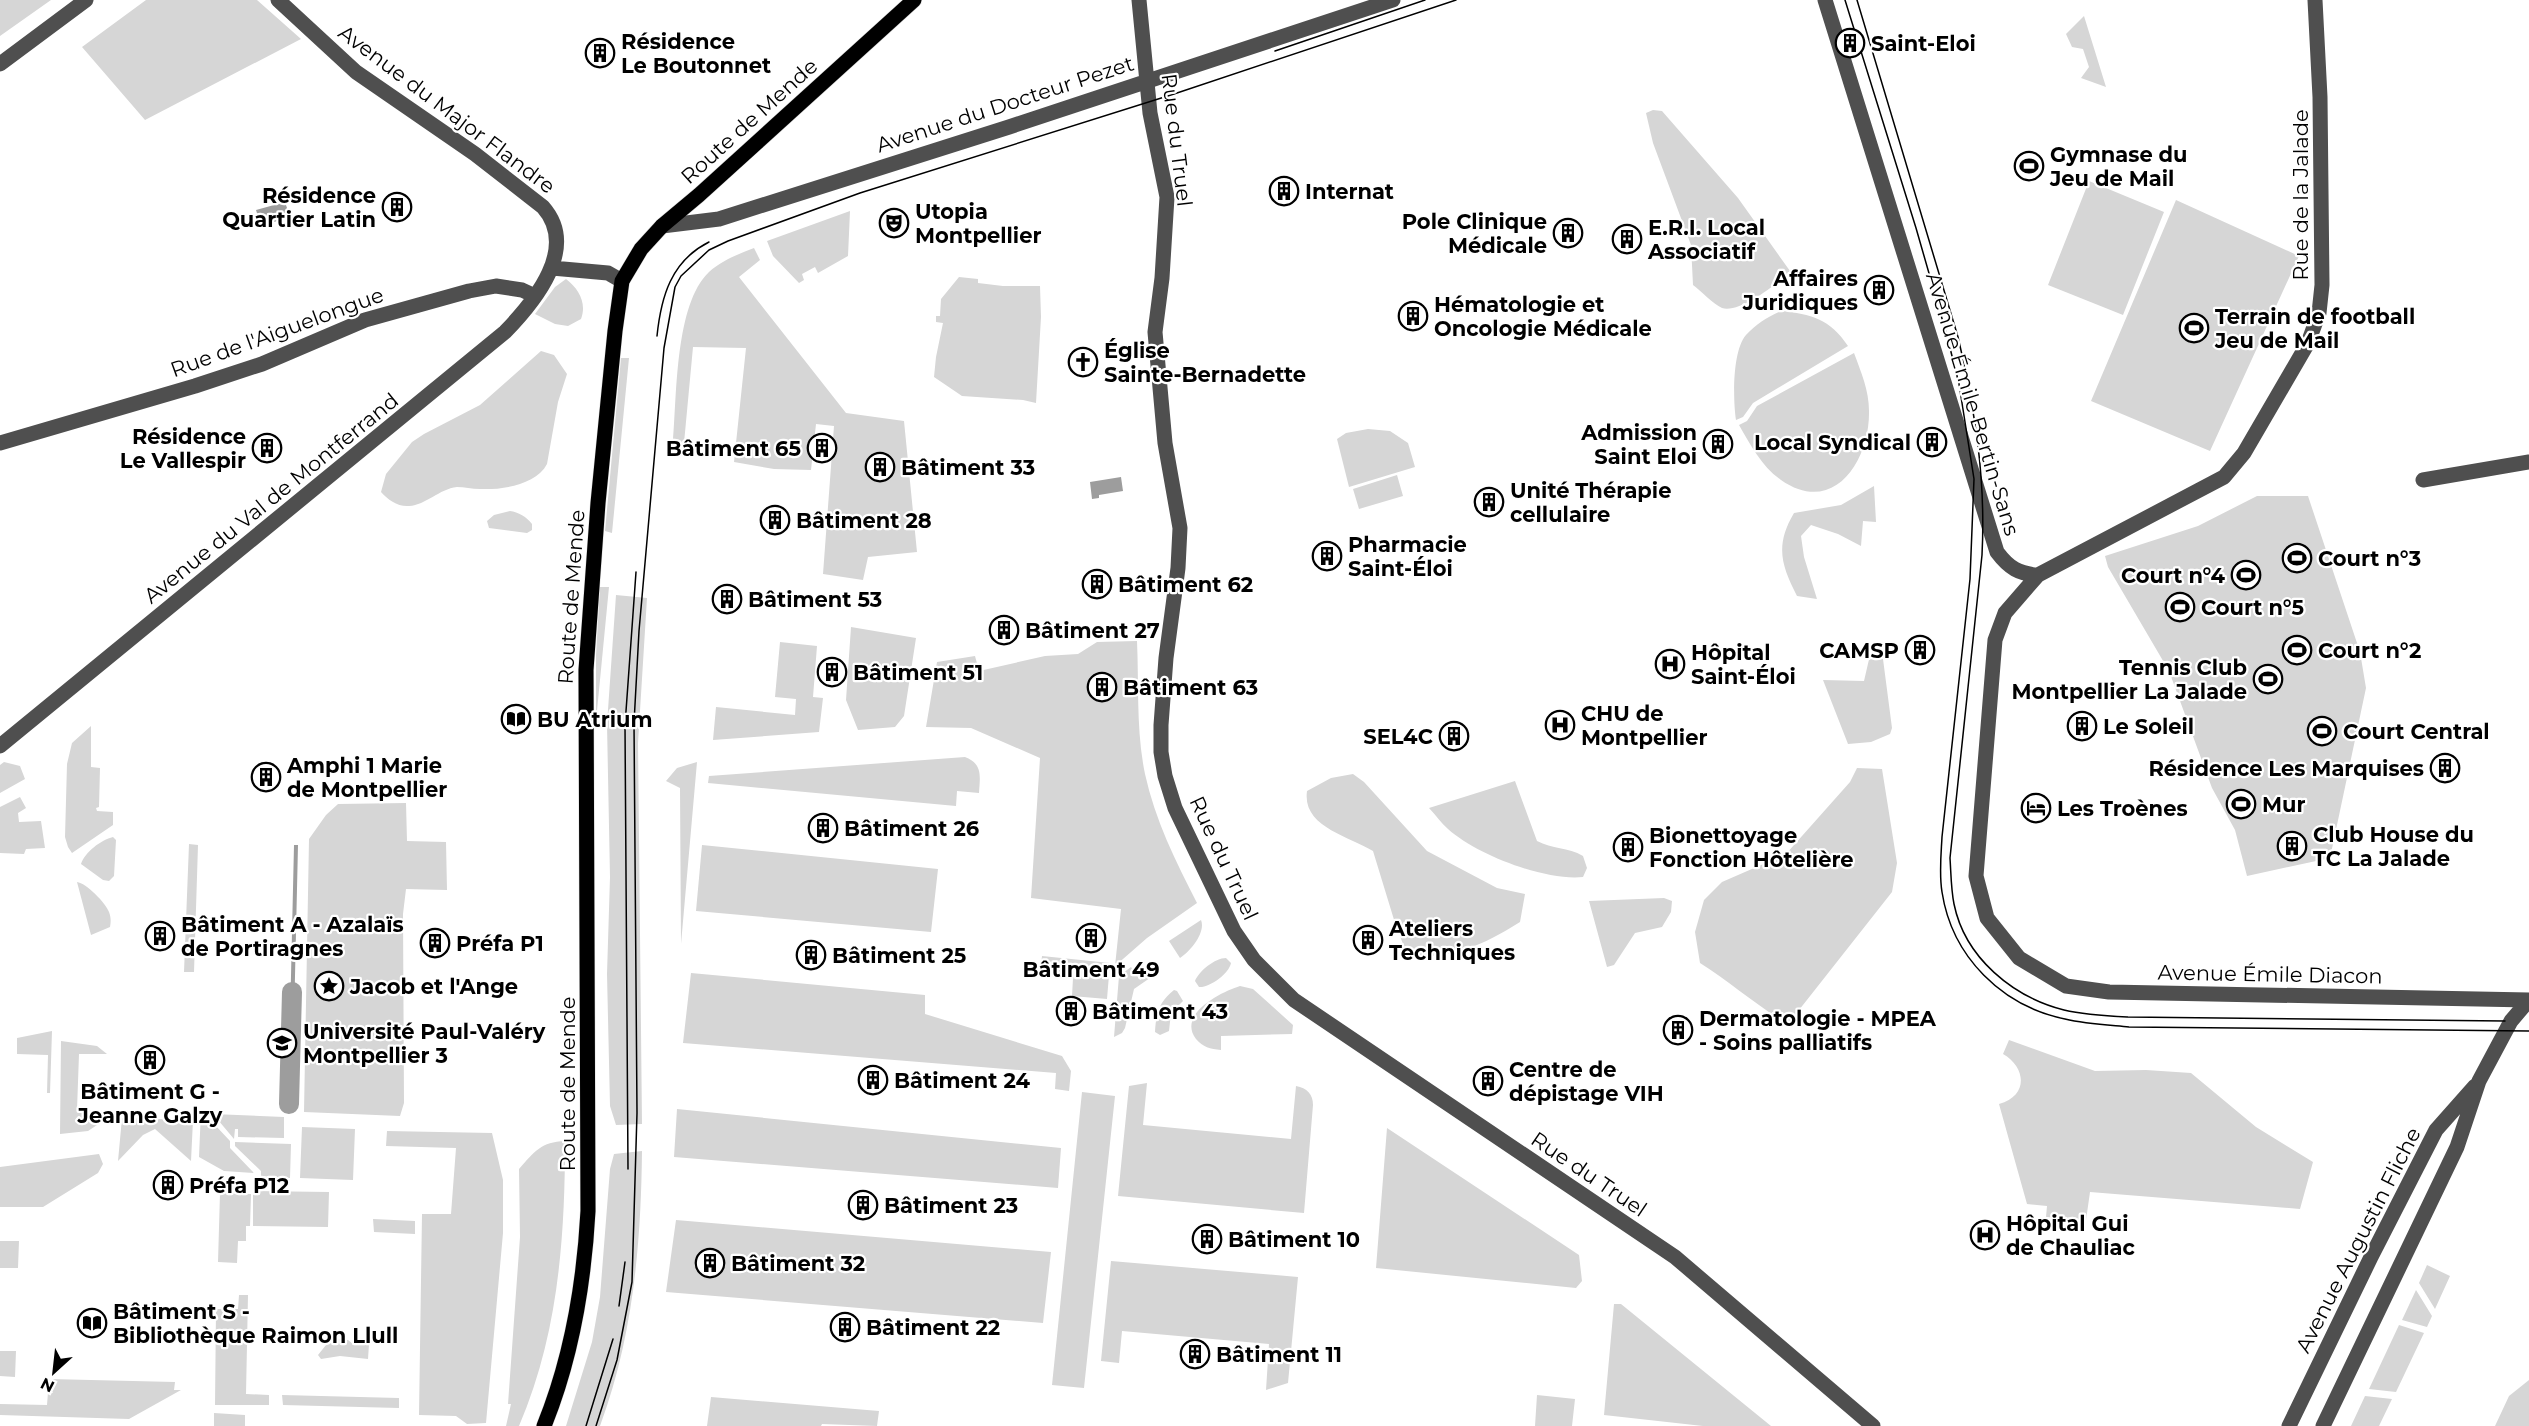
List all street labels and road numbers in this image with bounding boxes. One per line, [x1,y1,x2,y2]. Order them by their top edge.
street label: Avenue du Major Flandre [334,19,560,199]
street label: Avenue du Docteur Pezet [873,51,1137,157]
street label: Route de Mende [676,53,822,189]
street label: Rue du Truel [1156,72,1198,208]
street label: Rue de la Jalade [2288,109,2313,281]
street label: Avenue Émile Bertin-Sans [1921,270,2025,538]
street label: Rue de l'Aiguelongue [167,282,387,382]
street label: Avenue du Val de Montferrand [139,388,403,608]
street label: Route de Mende [552,509,590,685]
street label: Rue du Truel [1184,792,1264,924]
street label: Avenue Émile Diacon [2157,960,2383,988]
street label: Route de Mende [555,996,580,1172]
street label: Avenue Augustin Fliche [2290,1123,2426,1357]
street label: Rue du Truel [1526,1126,1652,1222]

